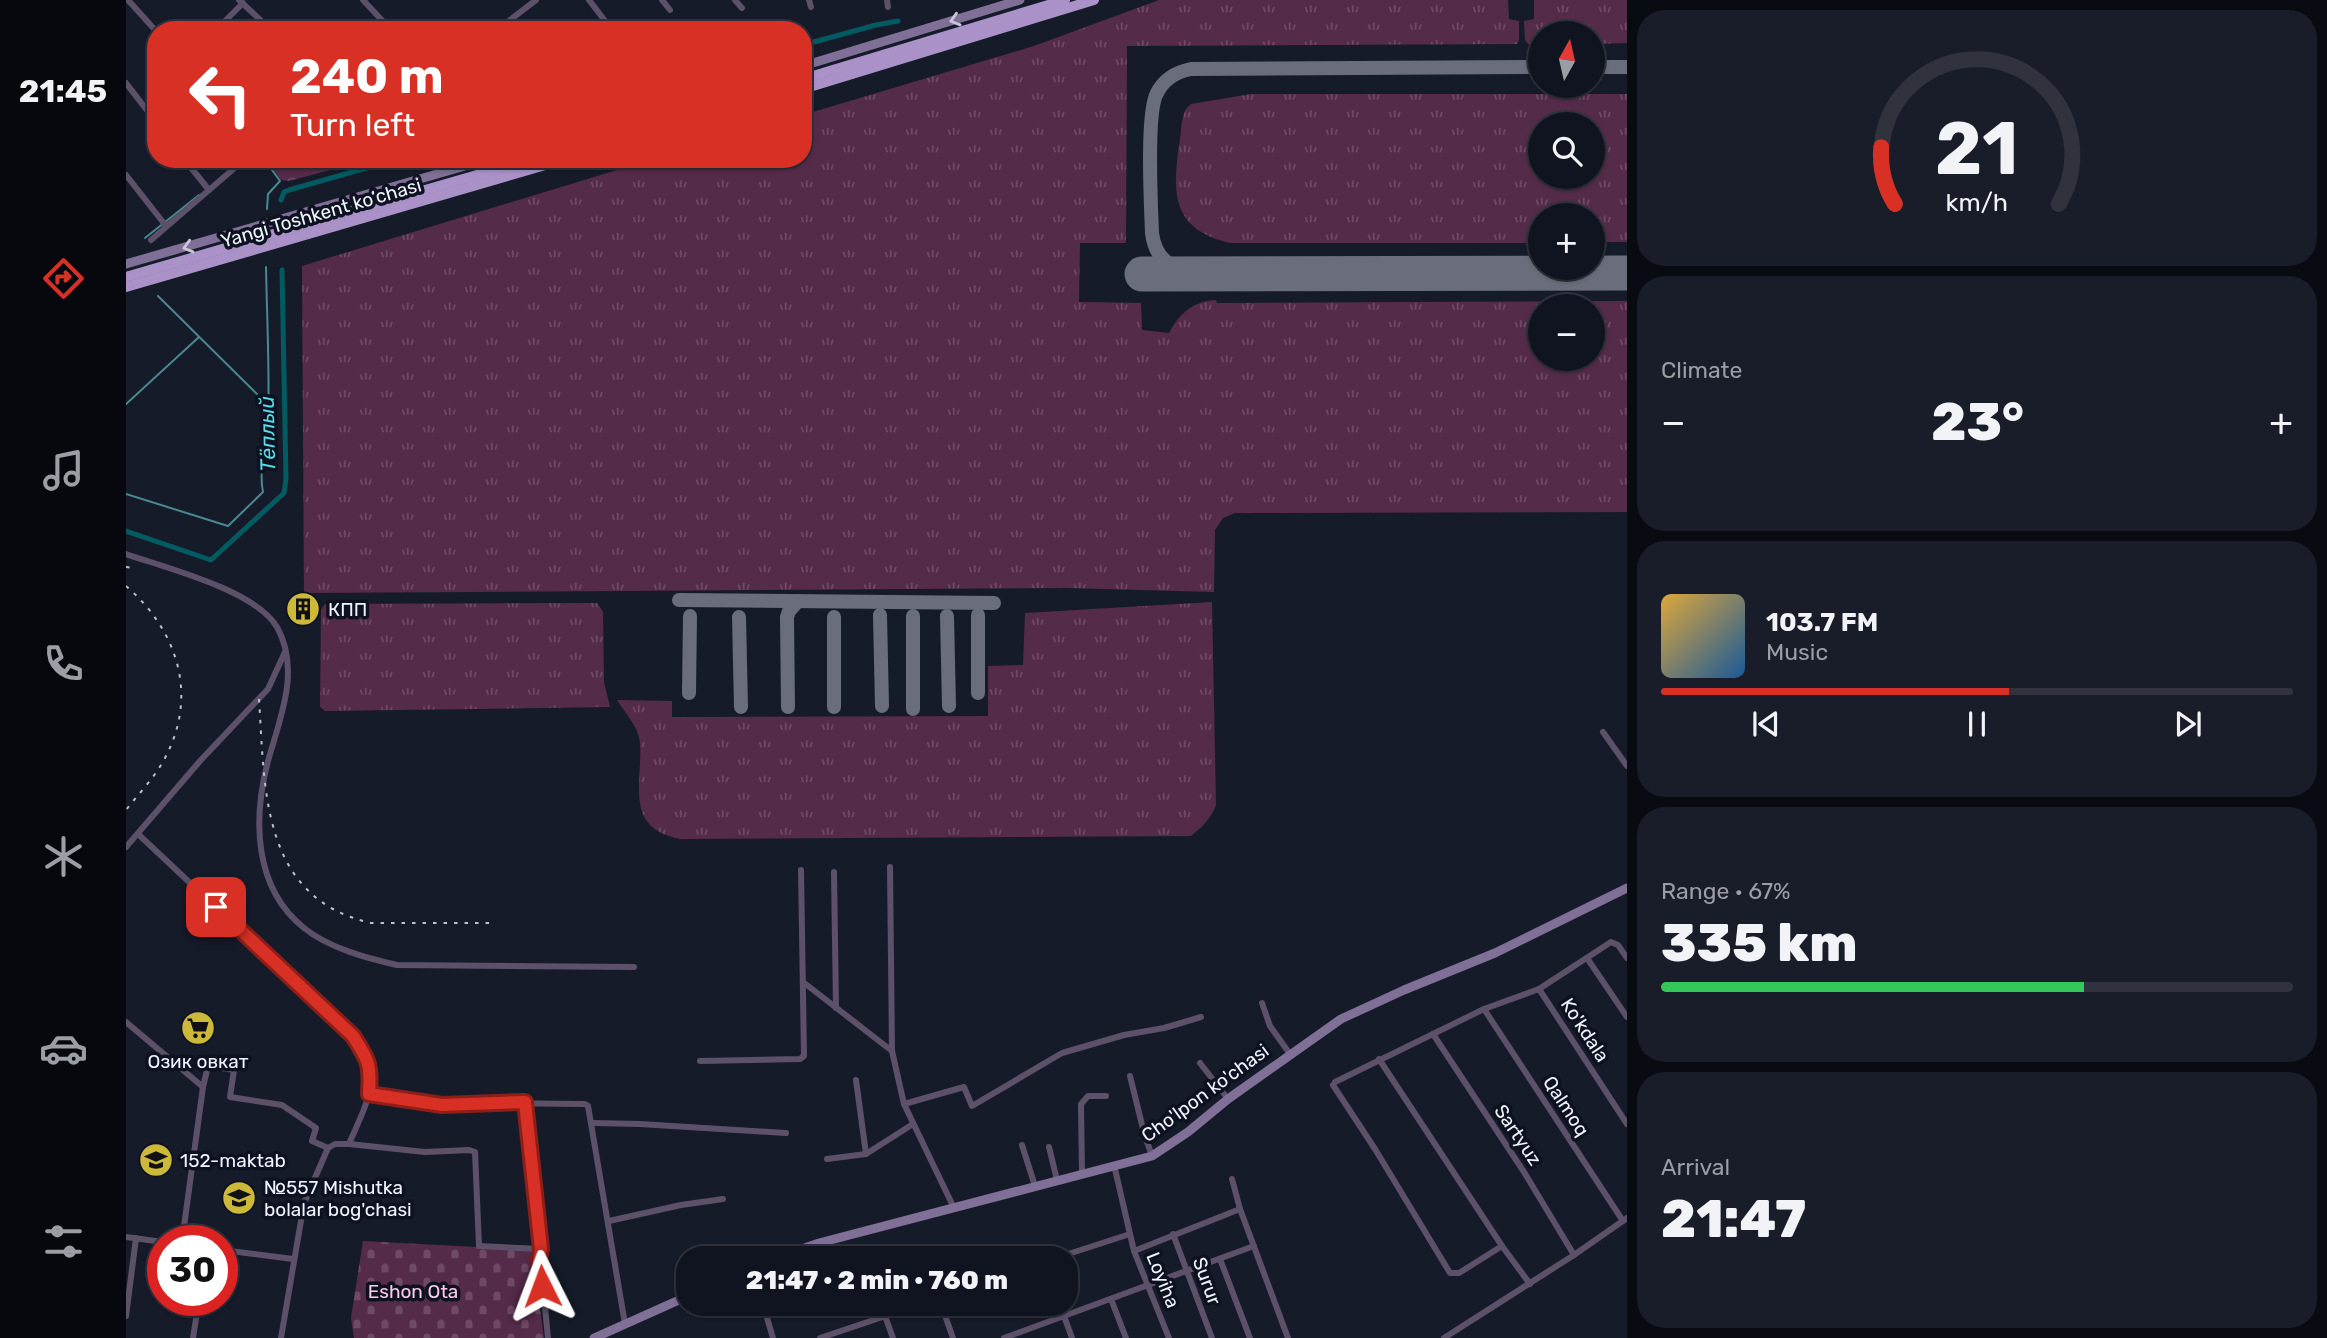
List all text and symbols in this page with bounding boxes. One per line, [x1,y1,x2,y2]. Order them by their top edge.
one-way arrow [949,12,961,27]
north arrow [1528,21,1605,98]
map controls [1528,21,1605,371]
text: 240 m [290,47,444,105]
icon: left [175,49,266,140]
text: 21:45 [19,72,107,110]
text: Turn left [290,106,415,144]
text: 21 [1935,106,2019,192]
button: search [1528,112,1605,189]
street label: Yangi Toshkent ko‘chasi [218,173,424,253]
text: km/h [1946,188,2008,217]
button: + [1528,203,1605,280]
one-way arrow [182,239,194,254]
icon: directions [39,254,88,303]
button: − [1528,294,1605,371]
text: Climate [1661,356,1742,384]
text: 23° [1931,391,2024,453]
water label: Тёплый [254,395,280,472]
text: − [1661,399,1686,445]
text: + [2269,399,2293,445]
icon: music [39,446,88,495]
building icon: КПП [284,590,322,628]
place label: КПП [328,598,367,621]
text: 103.7 FM [1766,607,1878,638]
text: Music [1766,638,1828,666]
icon: phone [39,639,88,688]
icon: previous [1747,705,1785,743]
icon: pause [1958,705,1996,743]
icon: next [2169,705,2207,743]
icon: climate [39,832,88,881]
pin [186,877,246,937]
text: Range · 67% [1661,877,1791,905]
icon: arrive [197,888,235,926]
text: 335 km [1661,912,1857,974]
street label: Ko'kdala [1556,994,1614,1066]
supermarket icon: Озик овкат [179,1009,217,1047]
icon: car [39,1024,88,1073]
street label: Cho'lpon ko'chasi [1137,1039,1273,1147]
place label: Озик овкат [148,1050,249,1073]
street label: Qalmoq [1538,1072,1594,1140]
street label: Sartyuz [1489,1100,1547,1170]
school or university icon: 152-maktab [137,1141,175,1179]
place label: 152-maktab [180,1149,286,1172]
text: Arrival [1661,1153,1730,1181]
place label: №557 Mishutka bolalar bog'chasi [264,1176,412,1221]
school or university icon: №557 Mishutka bolalar bog'chasi [220,1179,258,1217]
text: 21:47 [1661,1188,1806,1250]
icon: filters [39,1217,88,1266]
speed limit sign: 30 [147,1225,238,1316]
position arrow [505,1249,579,1323]
street label: Loyiha [1141,1249,1185,1311]
street label: Surur [1188,1254,1226,1309]
text: 21:47 · 2 min · 760 m [746,1265,1008,1296]
park label: Eshon Ota [368,1280,458,1303]

